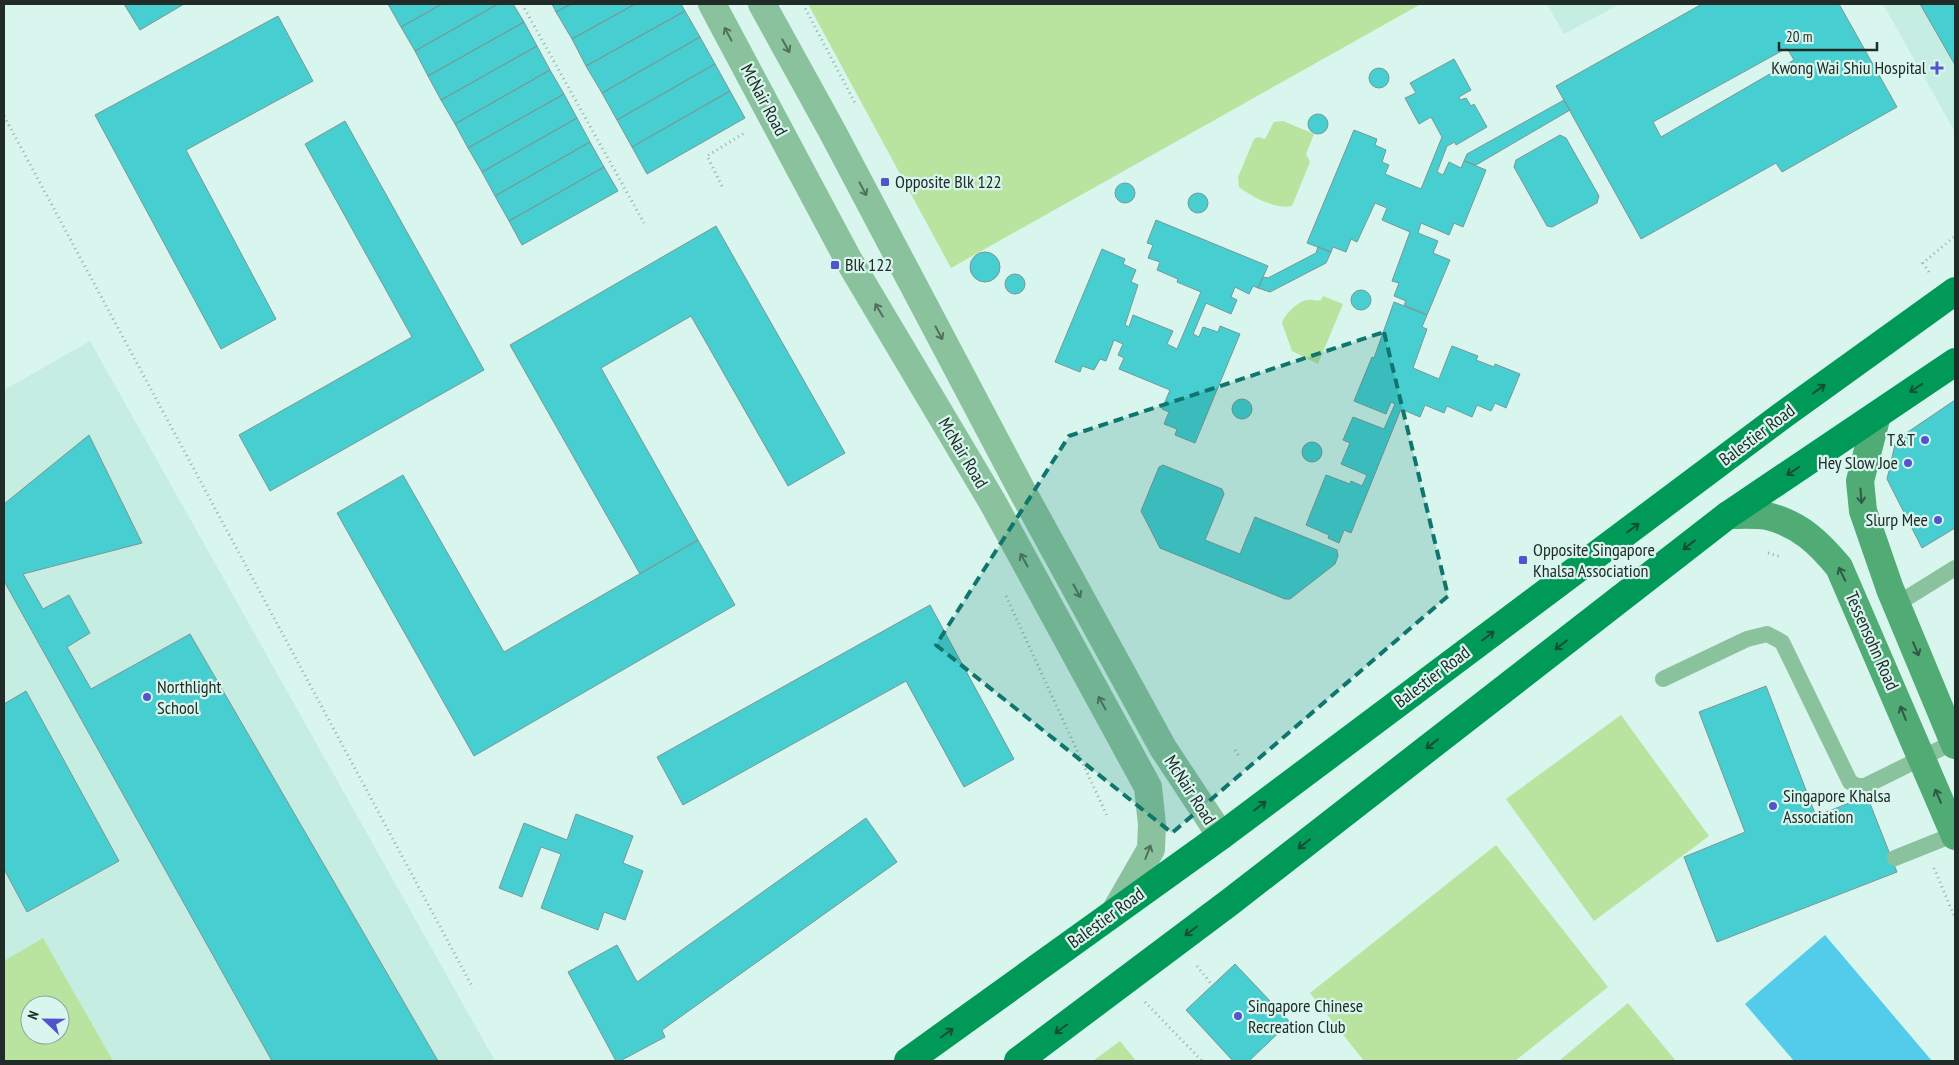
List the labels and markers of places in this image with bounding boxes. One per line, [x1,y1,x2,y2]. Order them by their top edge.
place label: Kwong Wai Shiu Hospital [1771,56,1927,79]
marker: Kwong Wai Shiu Hospital [1930,61,1944,75]
place label: Opposite Blk 122 [895,170,1002,193]
marker: Opposite Blk 122 [879,176,891,188]
place label: Blk 122 [845,253,892,276]
marker: Blk 122 [829,259,841,271]
place label: T&T [1887,428,1915,451]
marker: T&T [1919,434,1931,446]
place label: Hey Slow Joe [1818,451,1898,474]
marker: Hey Slow Joe [1902,457,1914,469]
place label: Slurp Mee [1866,508,1928,531]
marker: Slurp Mee [1932,514,1944,526]
place label: Opposite Singapore Khalsa Association [1533,538,1655,582]
marker: Opposite Singapore Khalsa Association [1517,554,1529,566]
place label: Northlight School [157,675,221,719]
marker: Northlight School [141,691,153,703]
place label: Singapore Khalsa Association [1783,784,1891,828]
marker: Singapore Khalsa Association [1767,800,1779,812]
place label: Singapore Chinese Recreation Club [1248,994,1363,1038]
marker: Singapore Chinese Recreation Club [1232,1010,1244,1022]

